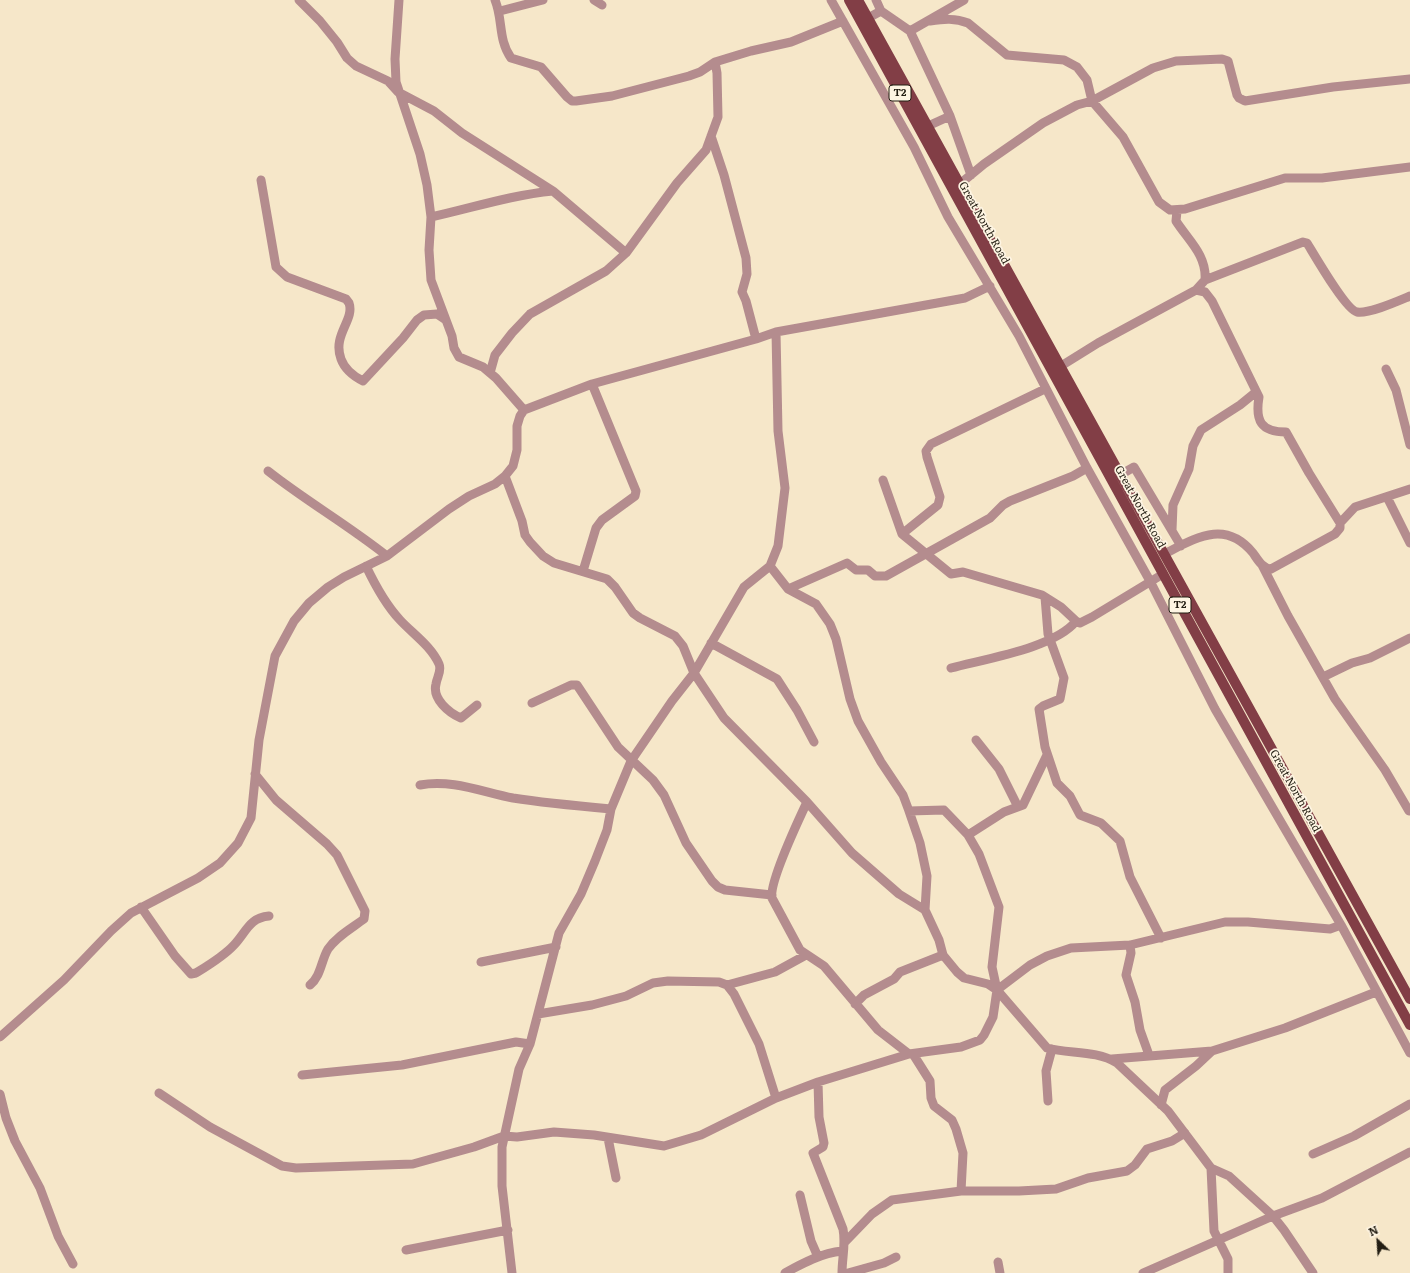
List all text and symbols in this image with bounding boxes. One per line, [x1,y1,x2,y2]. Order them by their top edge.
road number: T2 [889,85,911,101]
street label: Great North Road [956,180,1012,266]
street label: Great North Road [1112,464,1168,550]
road number: T2 [1169,597,1191,613]
street label: Great North Road [1267,748,1323,834]
north arrow [1358,1221,1398,1261]
text: N [1365,1221,1380,1239]

